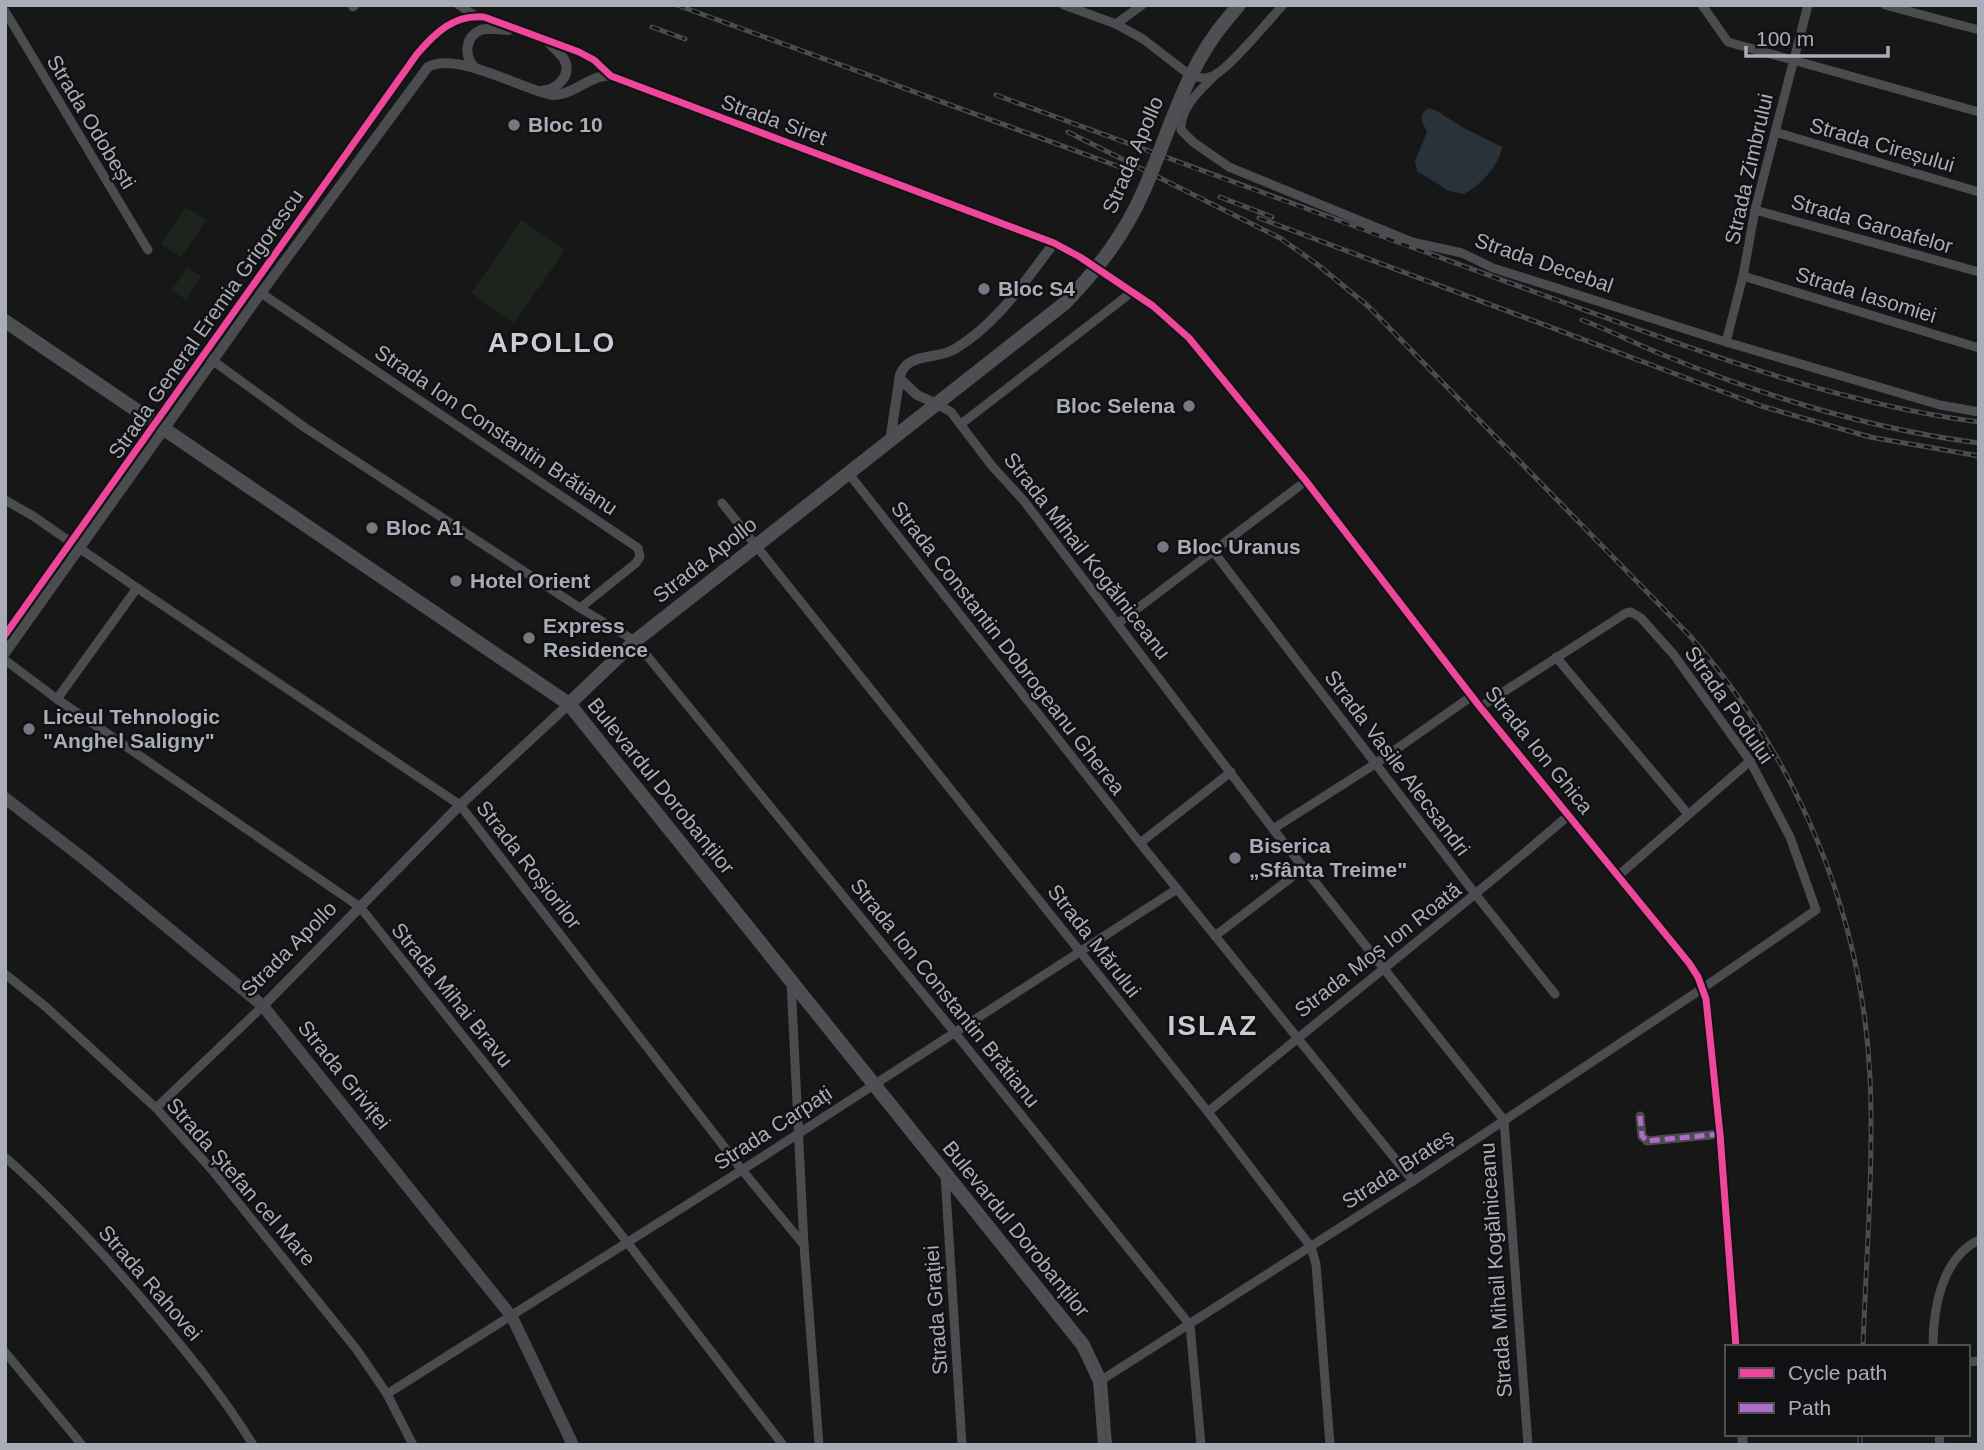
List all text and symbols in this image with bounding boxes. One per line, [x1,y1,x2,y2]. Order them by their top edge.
scale bar [1746,14,1888,58]
text: 100 m [1756,27,1814,50]
street label: Strada Odobești [42,51,140,193]
street label: Strada Siret [718,90,830,149]
street label: Strada Zimbrului [1720,91,1777,247]
street label: Strada Apollo [1098,93,1168,217]
place label: Bloc 10 [528,113,603,136]
street label: Strada Cireșului [1807,113,1957,176]
marker: Bloc 10 [506,117,522,133]
street label: Strada General Eremia Grigorescu [103,185,308,463]
street label: Strada Garoafelor [1789,189,1956,258]
street label: Strada Decebal [1472,228,1616,297]
street label: Strada Iasomiei [1793,262,1939,327]
place label: Bloc S4 [998,277,1075,300]
marker: Bloc S4 [976,281,992,297]
district label: APOLLO [488,327,616,358]
street label: Strada Ion Constantin Brătianu [371,340,622,519]
place label: Bloc Selena [1056,394,1175,417]
marker: Bloc Selena [1181,398,1197,414]
street label: Strada Mihail Kogălniceanu [1000,448,1175,664]
street label: Strada Constantin Dobrogeanu Gherea [887,497,1130,799]
street label: Strada Apollo [648,512,761,607]
place label: Bloc A1 [386,516,464,539]
marker: Bloc A1 [364,520,380,536]
place label: Bloc Uranus [1177,535,1301,558]
marker: Bloc Uranus [1155,539,1171,555]
place label: Hotel Orient [470,569,590,592]
marker: Hotel Orient [448,573,464,589]
place label: Express Residence [543,614,648,661]
marker: Express Residence [521,630,537,646]
street label: Strada Podului [1680,642,1778,768]
street label: Strada Vasile Alecsandri [1320,666,1475,860]
street label: Strada Ion Ghica [1481,681,1598,818]
street label: Bulevardul Dorobanților [583,693,739,878]
place label: Liceul Tehnologic "Anghel Saligny" [43,705,220,752]
marker: Liceul Tehnologic "Anghel Saligny" [21,721,37,737]
street label: Strada Roșiorilor [472,796,587,933]
place label: Biserica „Sfânta Treime" [1249,834,1407,881]
marker: Biserica „Sfânta Treime" [1227,850,1243,866]
street label: Strada Ion Constantin Brătianu [846,874,1045,1112]
street label: Strada Moș Ion Roată [1290,877,1466,1022]
street label: Strada Mărului [1043,880,1145,1002]
street label: Strada Apollo [236,896,341,1001]
street label: Strada Mihai Bravu [387,918,518,1071]
district label: ISLAZ [1168,1010,1258,1041]
street label: Strada Griviței [294,1016,395,1134]
street label: Strada Carpați [710,1081,836,1174]
street label: Strada Ștefan cel Mare [162,1093,321,1270]
street label: Strada Brateș [1338,1124,1458,1213]
street label: Bulevardul Dorobanților [938,1136,1094,1321]
street label: Strada Mihail Kogălniceanu [1475,1142,1516,1398]
street label: Strada Rahovei [94,1220,207,1345]
street label: Strada Grației [920,1245,951,1375]
legend [1725,1345,1970,1436]
text: Cycle path [1788,1361,1887,1384]
text: Path [1788,1396,1831,1419]

